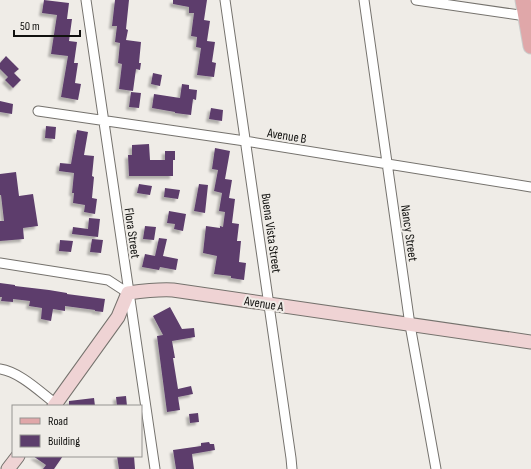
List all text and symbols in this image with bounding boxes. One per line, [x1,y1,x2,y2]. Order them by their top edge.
scale bar [14,12,80,38]
text: 50 m [20,19,40,34]
street label: Avenue B [265,125,308,147]
street label: Buena Vista Street [257,192,285,274]
street label: Nancy Street [397,204,421,262]
street label: Flora Street [121,207,143,259]
street label: Avenue A [242,293,285,315]
legend [12,405,142,457]
text: Road [48,414,68,429]
text: Building [48,434,80,449]

